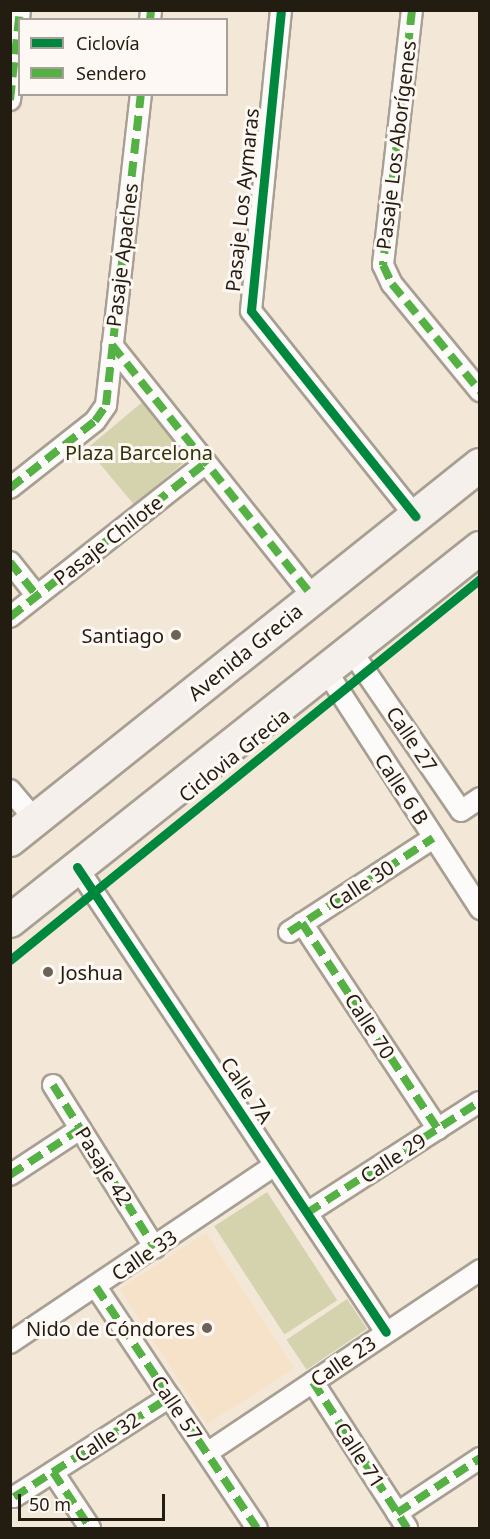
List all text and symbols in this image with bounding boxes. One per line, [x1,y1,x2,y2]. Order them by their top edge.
legend [18,18,228,96]
text: Ciclovía [76,31,140,55]
street label: Pasaje Los Aborígenes [371,39,421,251]
text: Sendero [76,61,146,85]
street label: Pasaje Los Aymaras [220,107,264,293]
street label: Pasaje Apaches [101,182,143,328]
park label: Plaza Barcelona [65,440,213,464]
street label: Pasaje Chilote [49,490,167,590]
street label: Avenida Grecia [183,599,307,705]
place label: Santiago [81,623,164,647]
marker: Santiago [169,628,183,642]
street label: Calle 27 [381,702,443,776]
street label: Ciclovia Grecia [174,703,294,807]
street label: Calle 6 B [370,749,434,829]
street label: Calle 30 [324,855,398,915]
place label: Joshua [60,960,123,984]
marker: Joshua [41,965,55,979]
street label: Calle 70 [340,989,400,1063]
street label: Calle 7A [216,1052,278,1128]
street label: Pasaje 42 [70,1122,138,1210]
street label: Calle 29 [356,1128,430,1188]
street label: Calle 33 [107,1224,181,1286]
place label: Nido de Cóndores [26,1316,195,1340]
marker: Nido de Cóndores [200,1321,214,1335]
street label: Calle 23 [306,1330,380,1392]
street label: Calle 57 [146,1371,208,1445]
street label: Calle 32 [70,1407,144,1467]
street label: Calle 71 [330,1418,390,1492]
scale bar [21,1482,168,1520]
text: 50 m [29,1492,71,1516]

